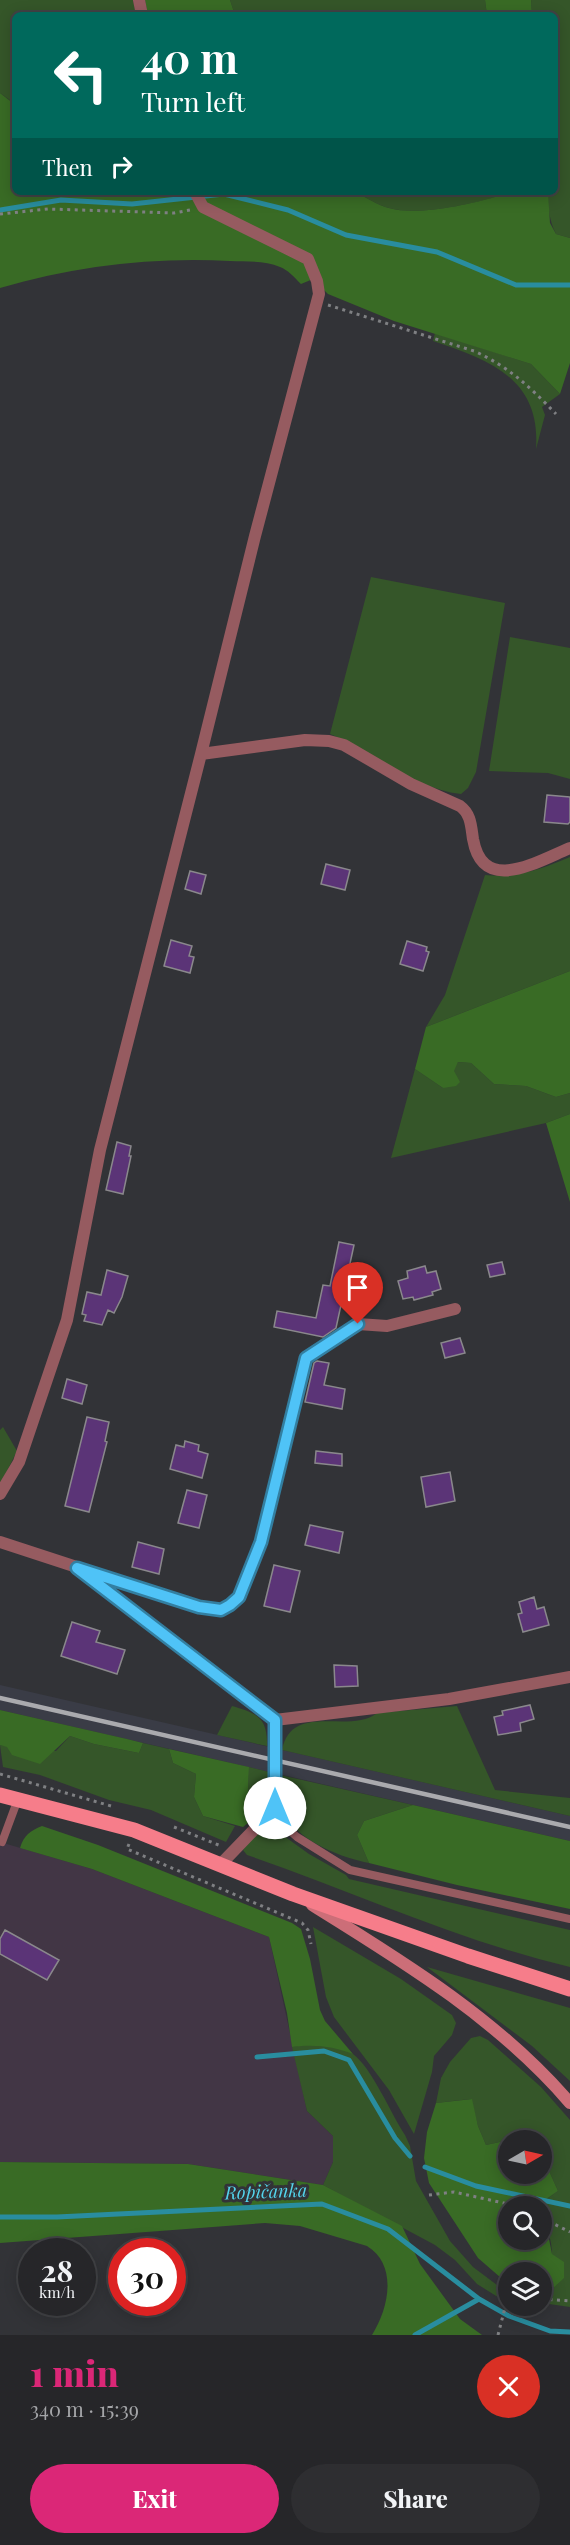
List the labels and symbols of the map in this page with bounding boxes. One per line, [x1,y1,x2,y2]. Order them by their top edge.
pin [332,1262,383,1324]
position arrow [243,1776,307,1840]
north arrow [498,2130,552,2184]
water label: Ropičanka [223,2178,308,2204]
speed limit sign: 30 [108,2238,186,2316]

